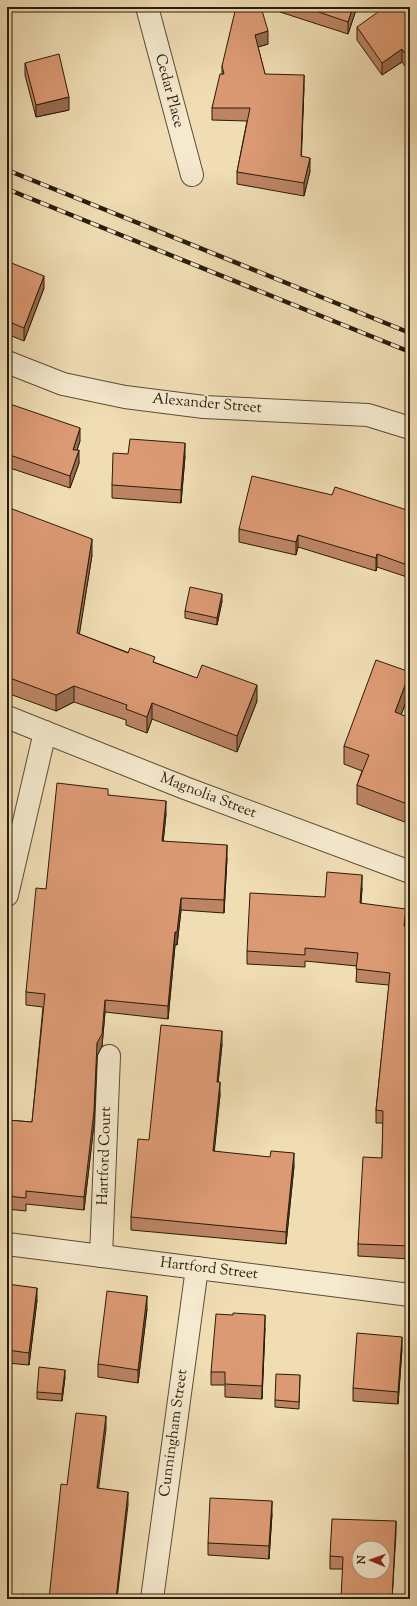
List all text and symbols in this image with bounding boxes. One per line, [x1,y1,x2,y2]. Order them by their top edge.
street label: Cedar Place [149,52,189,130]
street label: Alexander Street [151,389,263,419]
street label: Magnolia Street [157,768,259,824]
street label: Hartford Court [93,1106,117,1206]
street label: Hartford Street [159,1253,259,1285]
street label: Cunningham Street [155,1368,193,1498]
north arrow [351,1540,391,1580]
text: N [354,1555,370,1565]

